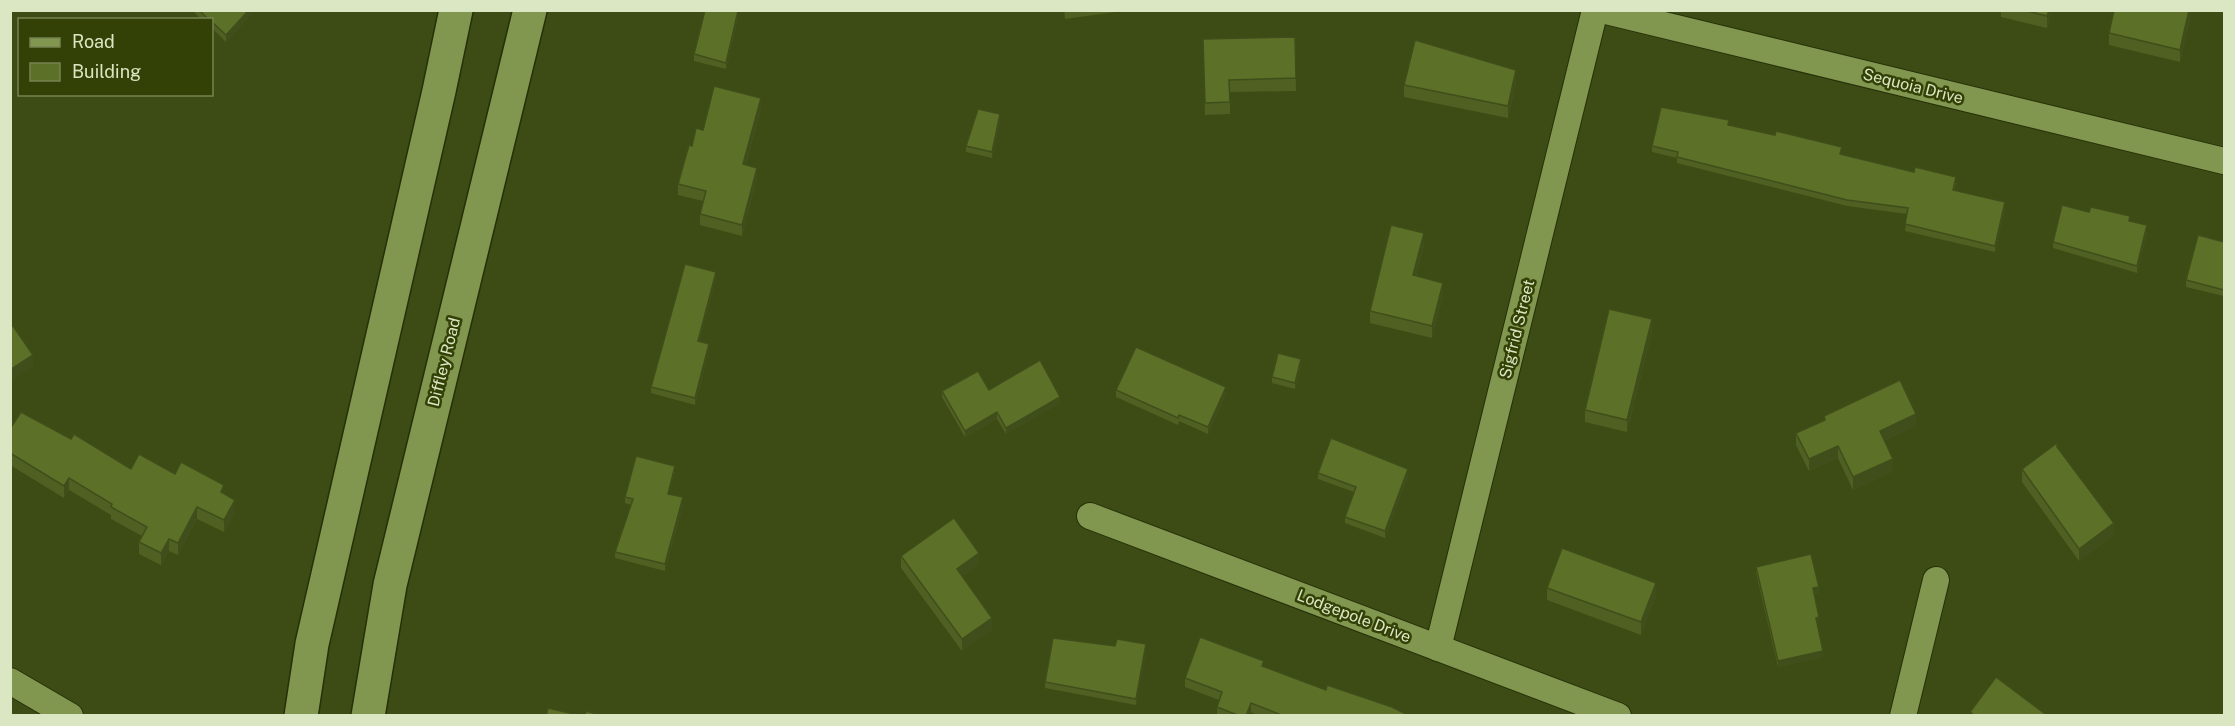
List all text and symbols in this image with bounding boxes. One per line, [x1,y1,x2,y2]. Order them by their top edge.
legend [18,18,213,96]
text: Road [72,31,115,52]
text: Building [72,61,141,82]
street label: Sequoia Drive [1861,64,1965,108]
street label: Sigfrid Street [1496,277,1538,381]
street label: Diffley Road [424,316,464,408]
street label: Lodgepole Drive [1294,586,1414,646]

